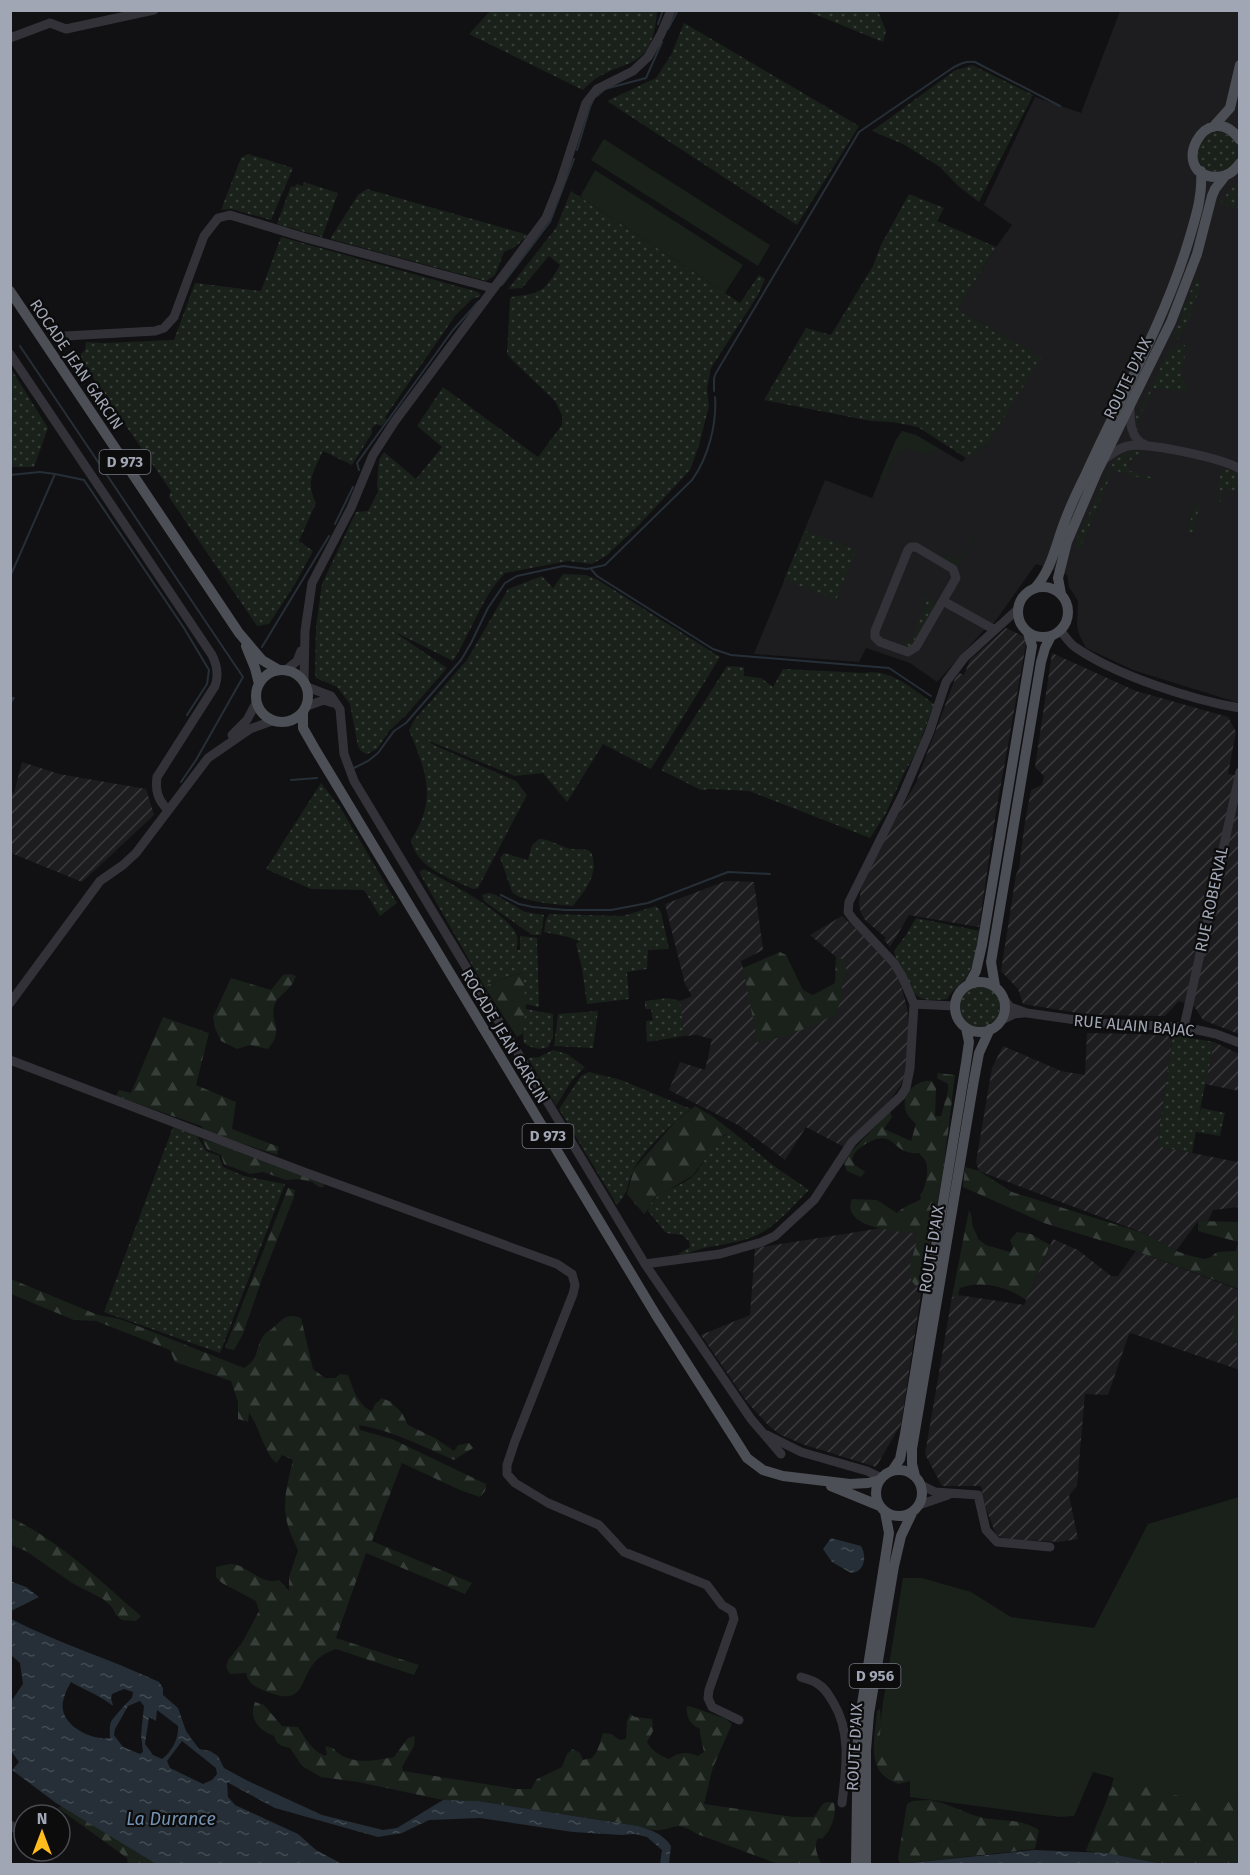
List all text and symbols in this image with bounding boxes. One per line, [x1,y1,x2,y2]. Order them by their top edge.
street label: ROCADE JEAN GARCIN [26,296,127,433]
street label: ROUTE D'AIX [1100,334,1155,422]
road number: D 973 [100,450,150,474]
street label: RUE ROBERVAL [1191,845,1232,954]
street label: ROCADE JEAN GARCIN [457,966,552,1107]
street label: RUE ALAIN BAJAC [1073,1011,1195,1040]
road number: D 973 [522,1124,574,1148]
street label: ROUTE D'AIX [915,1204,948,1294]
road number: D 956 [850,1664,900,1688]
street label: ROUTE D'AIX [843,1702,866,1792]
north arrow [12,1803,72,1863]
water label: La Durance [126,1808,216,1830]
text: N [37,1809,47,1828]

